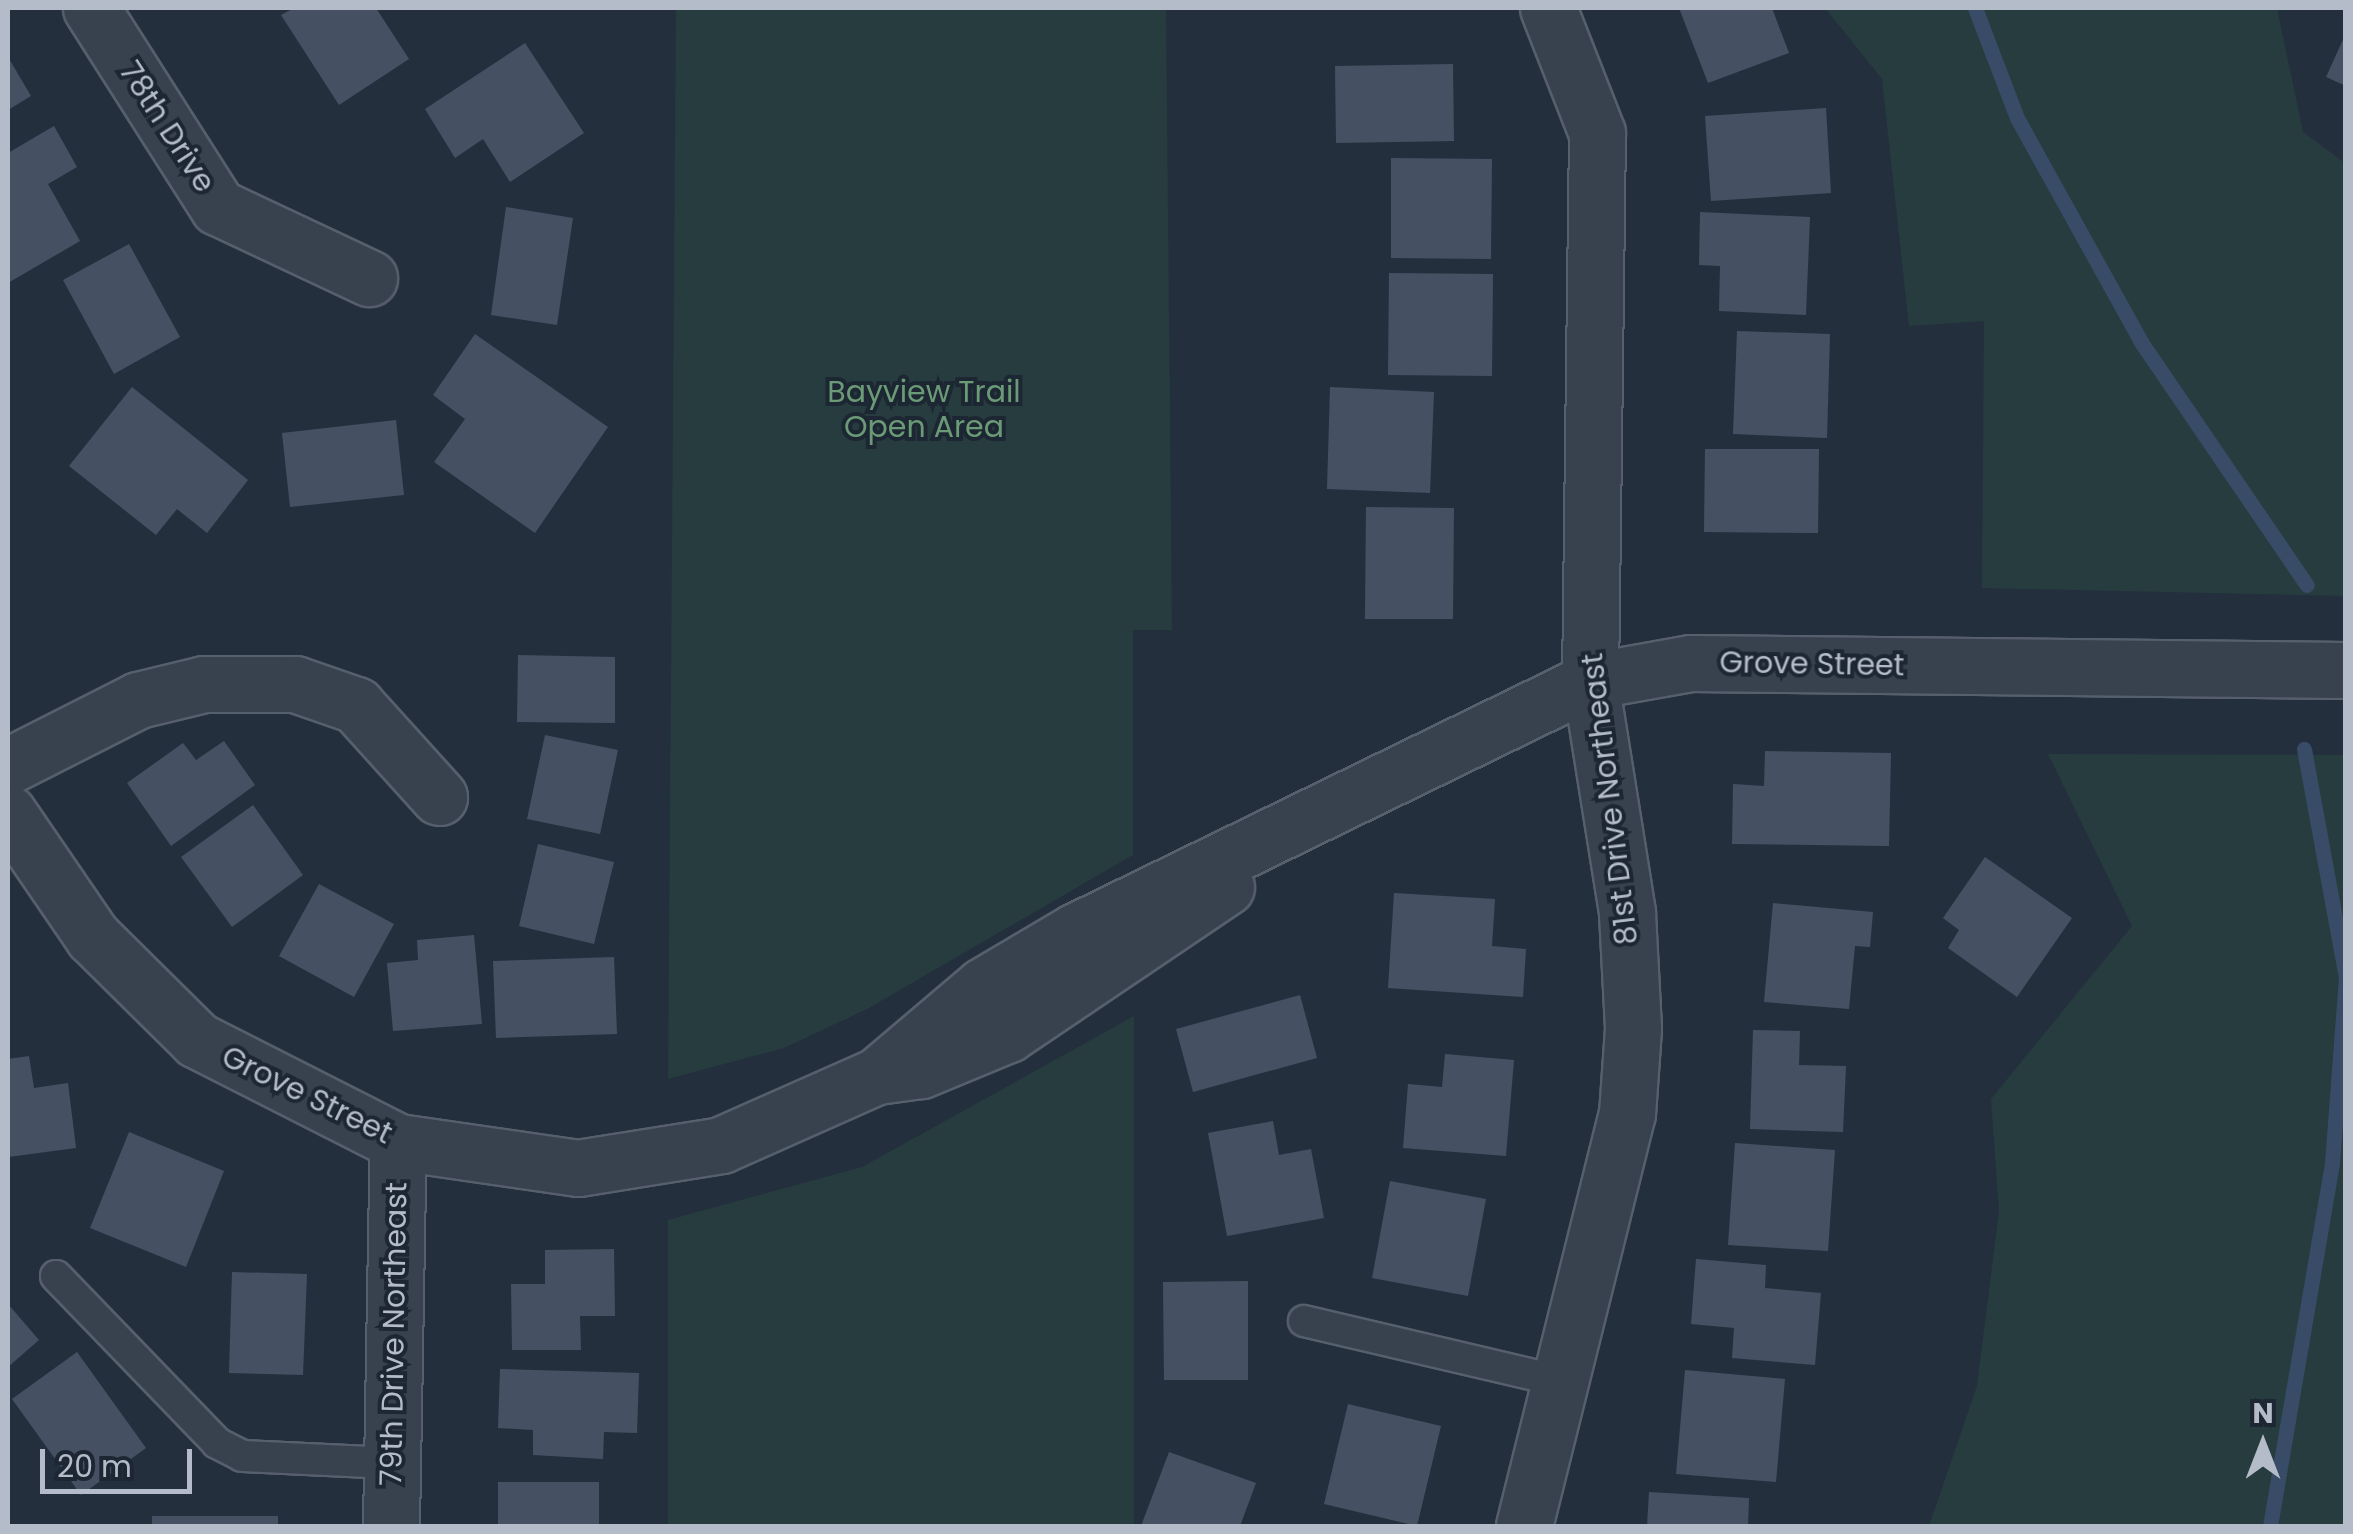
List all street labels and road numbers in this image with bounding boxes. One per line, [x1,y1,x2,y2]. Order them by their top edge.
street label: 78th Drive [111,55,223,199]
street label: Grove Street [1719,644,1905,684]
street label: 81st Drive Northeast [1574,651,1646,947]
street label: Grove Street [216,1038,398,1152]
street label: 79th Drive Northeast [373,1182,415,1486]

